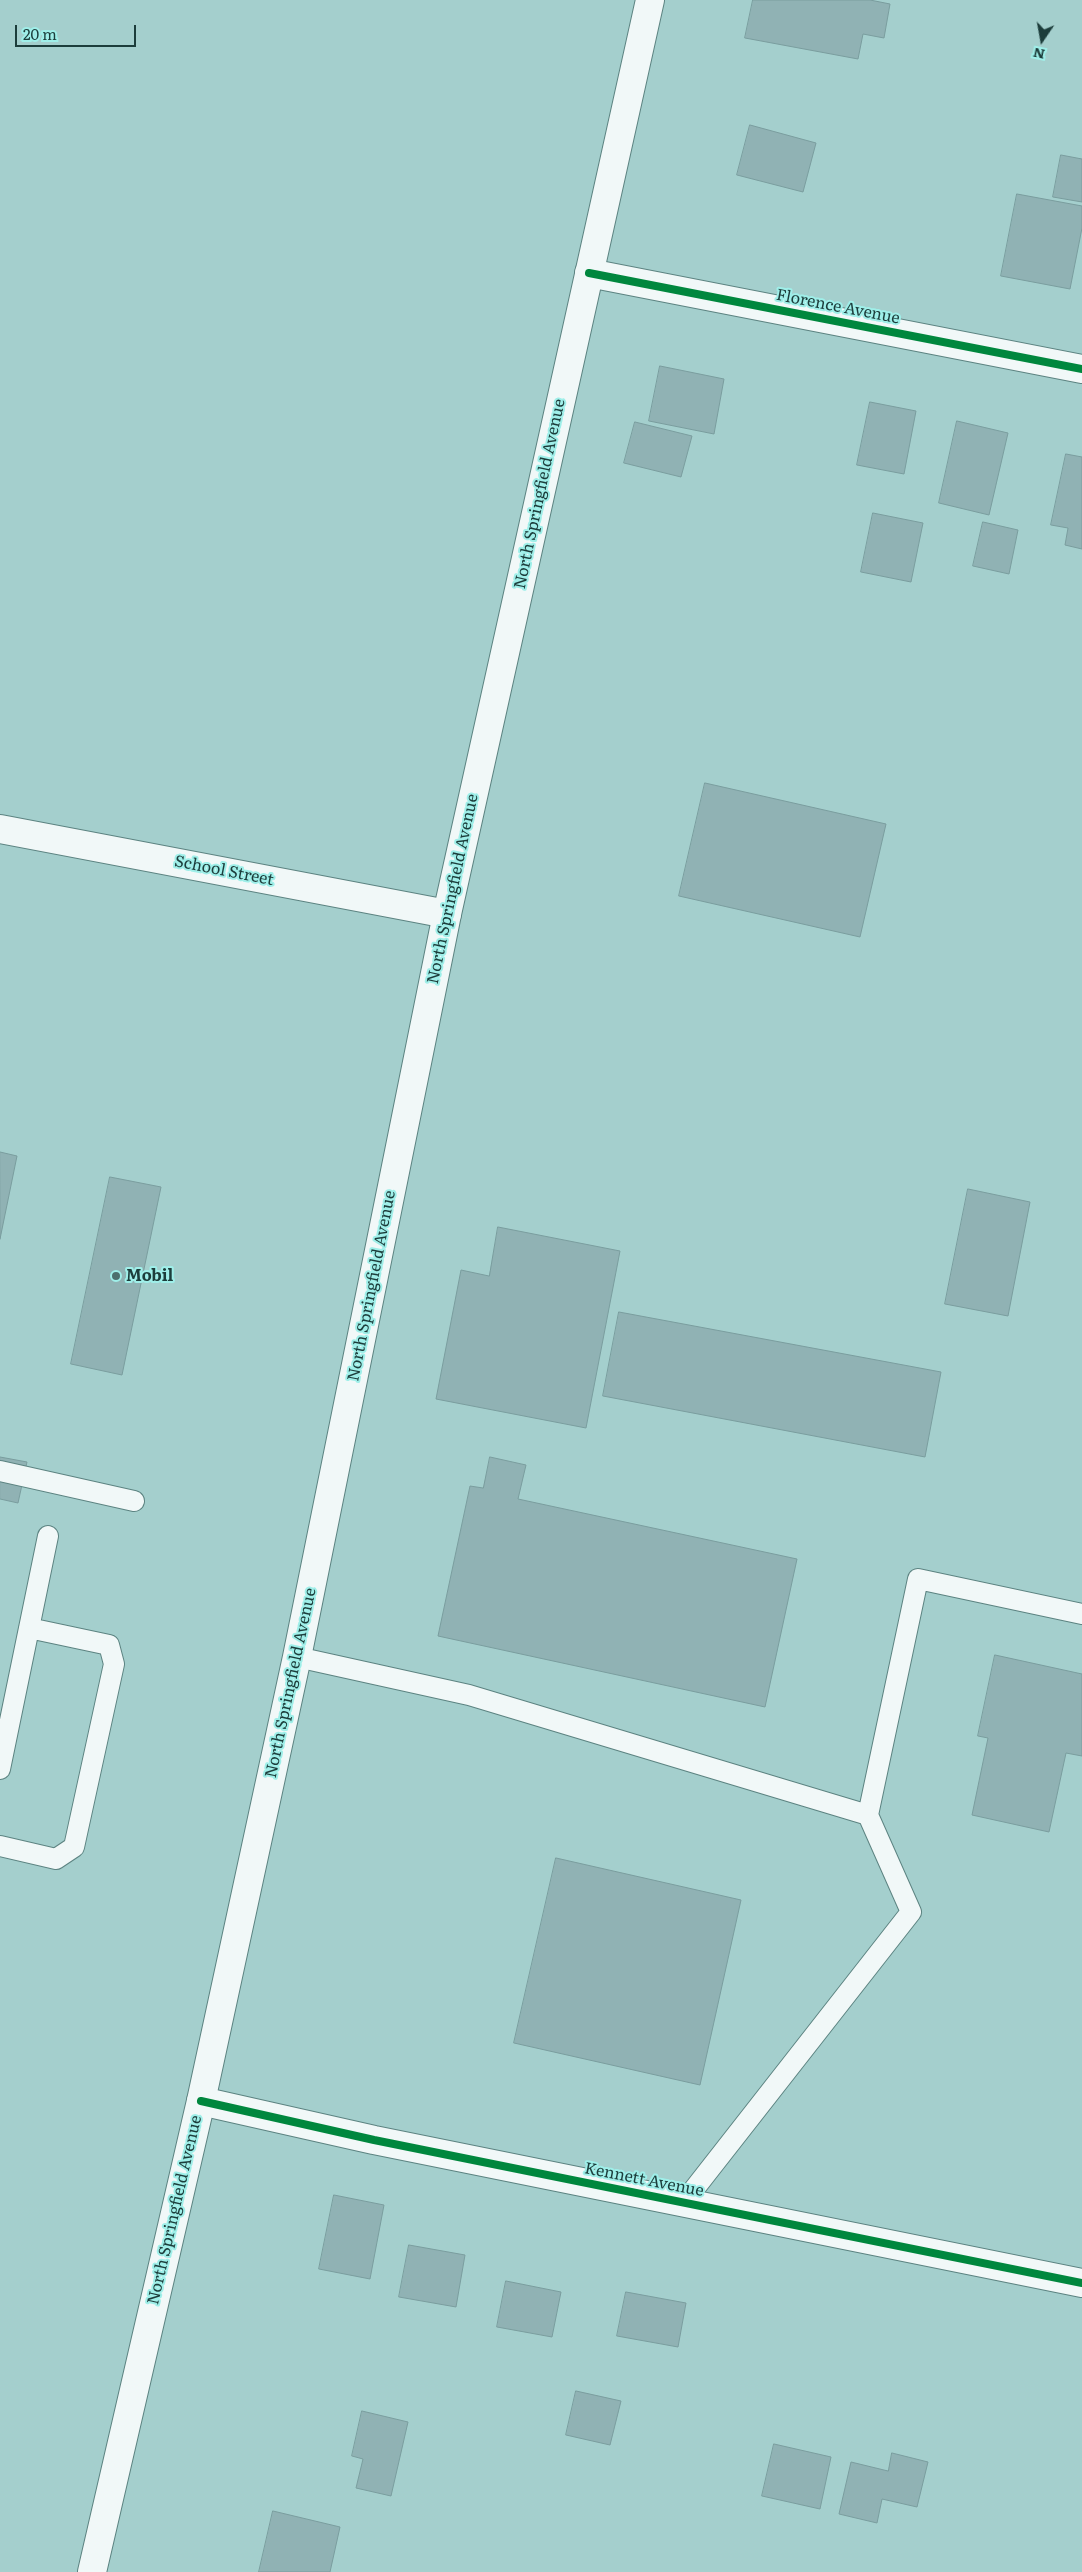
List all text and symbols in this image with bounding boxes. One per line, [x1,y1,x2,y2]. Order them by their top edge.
scale bar [18,15,139,47]
north arrow [1017,15,1067,65]
text: 20 m [23,22,57,45]
text: N [1031,44,1047,66]
street label: Florence Avenue [775,286,901,328]
street label: North Springfield Avenue [510,397,570,591]
street label: North Springfield Avenue [423,792,483,986]
street label: School Street [173,852,275,890]
street label: North Springfield Avenue [344,1189,400,1383]
place label: Mobil [126,1266,173,1286]
marker: Mobil [110,1270,122,1282]
street label: North Springfield Avenue [261,1586,321,1780]
street label: North Springfield Avenue [144,2113,206,2307]
street label: Kennett Avenue [583,2159,705,2201]

